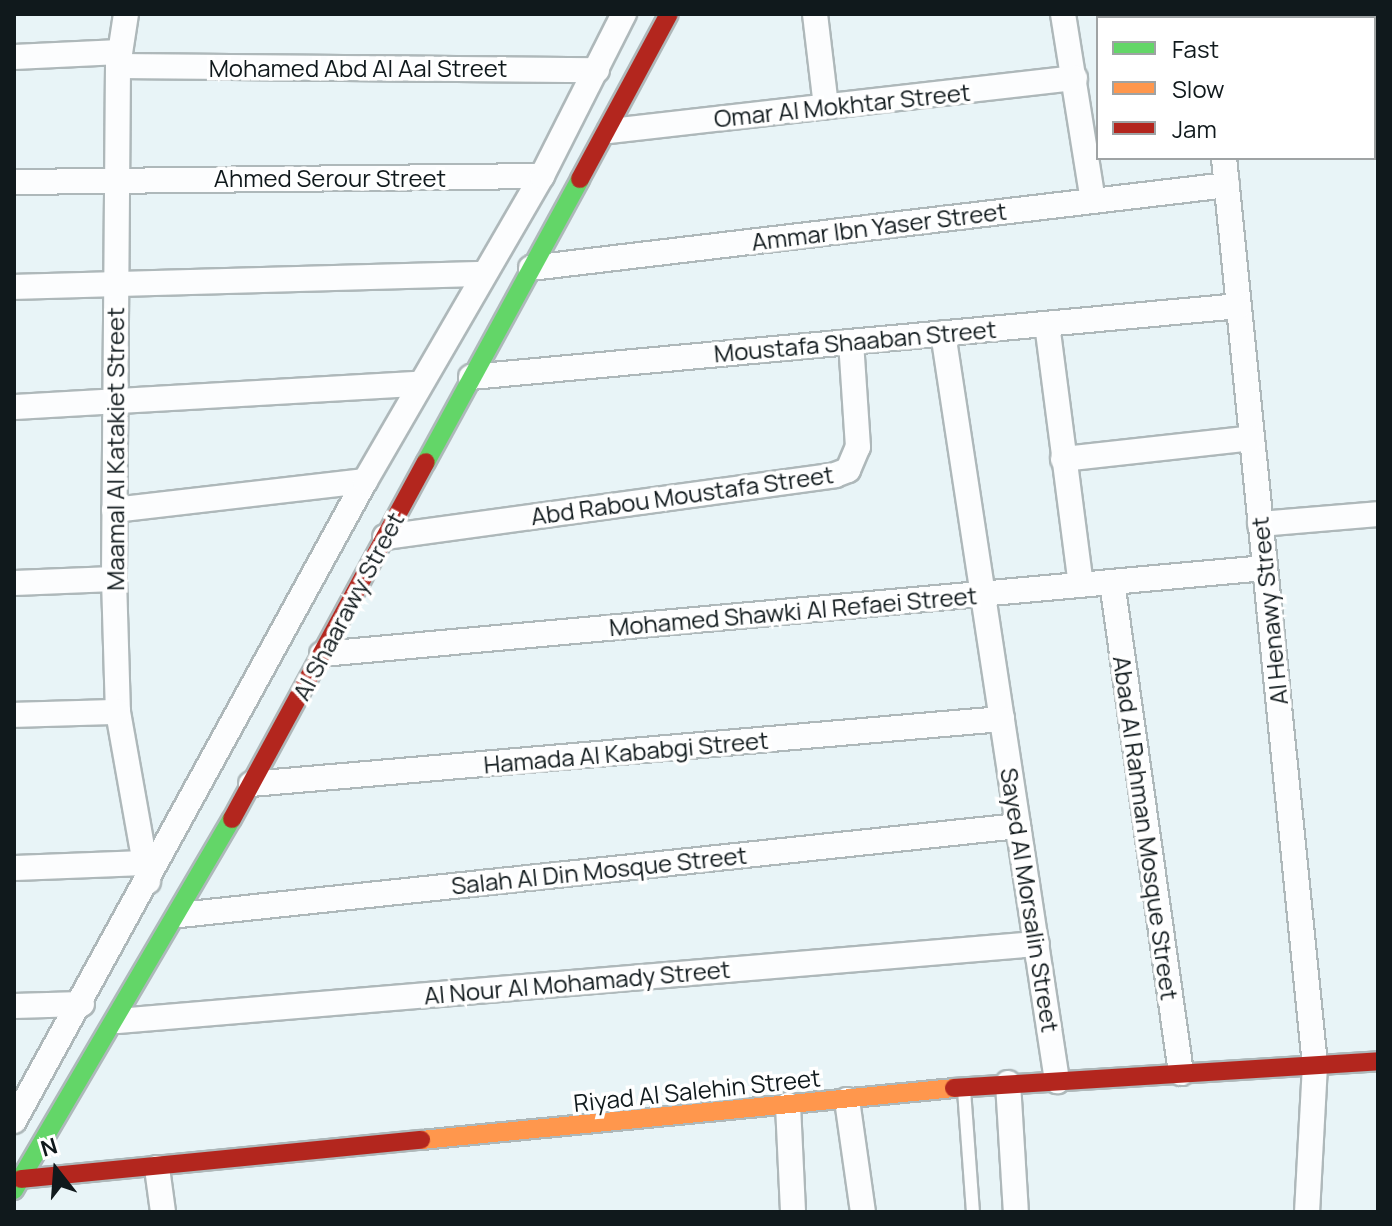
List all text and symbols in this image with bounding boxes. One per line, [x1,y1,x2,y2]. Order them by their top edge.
legend [1096,16,1376,160]
text: Fast [1172,32,1219,65]
street label: Mohamed Abd Al Aal Street [209,54,507,82]
text: Slow [1172,72,1225,105]
street label: Omar Al Mokhtar Street [712,77,972,133]
text: Jam [1172,112,1217,145]
street label: Ahmed Serour Street [214,164,446,192]
street label: Ammar Ibn Yaser Street [750,196,1008,256]
street label: Maamal Al Katakiet Street [101,307,129,591]
street label: Moustafa Shaaban Street [713,314,997,368]
street label: Abd Rabou Moustafa Street [529,459,835,531]
street label: Al Shaarawy Street [286,507,410,705]
street label: Al Henawy Street [1245,515,1293,707]
street label: Mohamed Shawki Al Refaei Street [608,581,978,641]
street label: Abad Al Rahman Mosque Street [1108,654,1184,1002]
street label: Hamada Al Kababgi Street [482,725,770,779]
street label: Sayed Al Morsalin Street [995,766,1065,1034]
street label: Salah Al Din Mosque Street [450,840,748,900]
street label: Al Nour Al Mohamady Street [423,954,731,1010]
street label: Riyad Al Salehin Street [572,1063,822,1117]
north arrow [16,1130,96,1210]
text: N [37,1130,61,1164]

